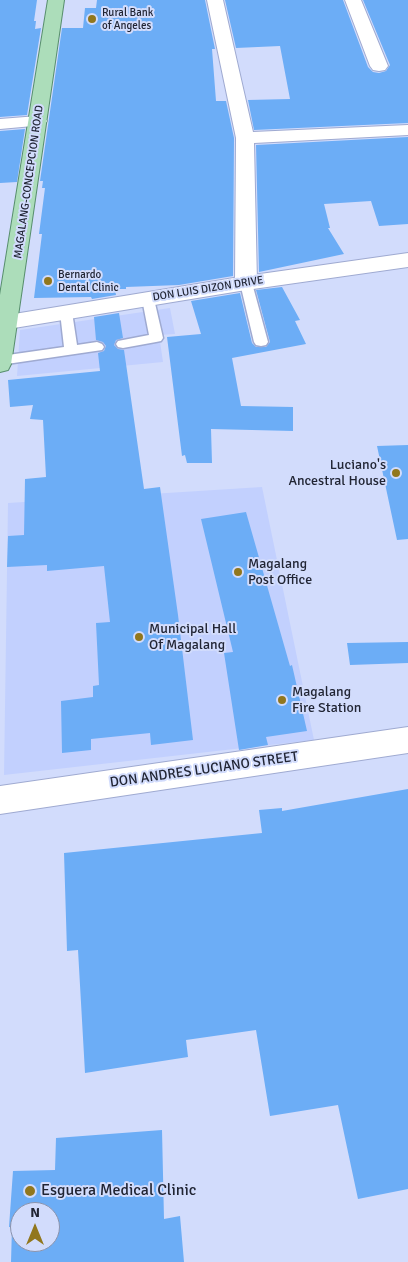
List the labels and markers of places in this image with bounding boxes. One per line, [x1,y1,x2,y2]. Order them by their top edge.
place label: Rural Bank of Angeles [102,6,153,32]
marker: Rural Bank of Angeles [86,13,98,25]
place label: Bernardo Dental Clinic [58,268,119,294]
marker: Bernardo Dental Clinic [42,275,54,287]
place label: Luciano's Ancestral House [288,457,386,490]
marker: Luciano's Ancestral House [390,467,402,479]
place label: Magalang Post Office [248,556,312,588]
marker: Magalang Post Office [232,566,244,578]
place label: Municipal Hall Of Magalang [149,621,236,654]
marker: Municipal Hall Of Magalang [133,631,145,643]
place label: Magalang Fire Station [292,684,361,716]
marker: Magalang Fire Station [276,694,288,706]
place label: Esguera Medical Clinic [41,1181,196,1201]
marker: Esguera Medical Clinic [23,1184,37,1198]

